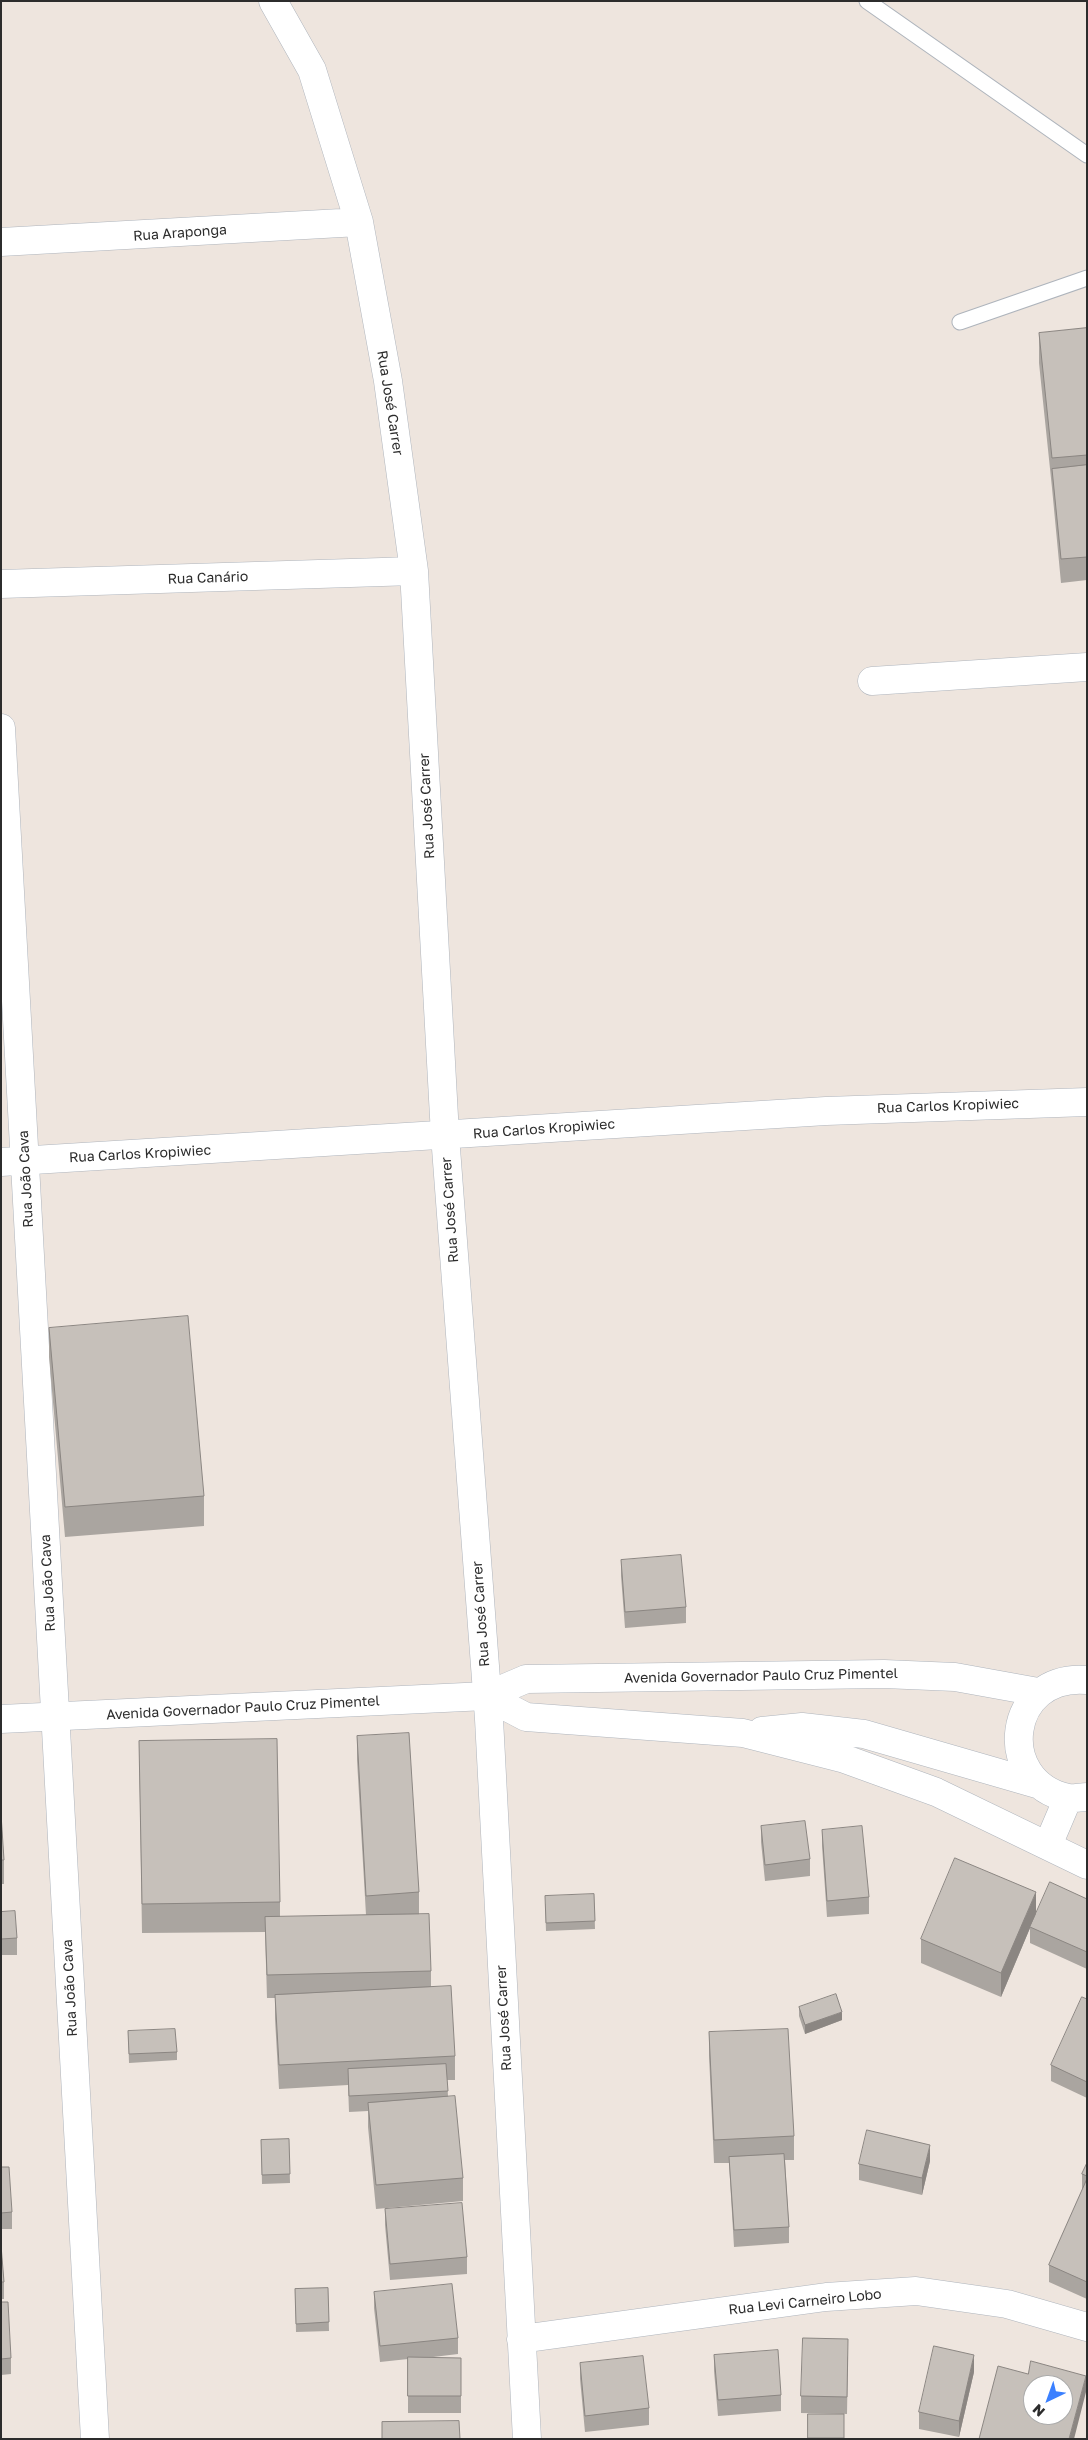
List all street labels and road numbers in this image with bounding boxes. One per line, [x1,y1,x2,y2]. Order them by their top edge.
street label: Rua Araponga [133,221,227,245]
street label: Rua José Carrer [373,349,407,457]
street label: Rua Canário [167,568,249,588]
street label: Rua José Carrer [416,753,438,859]
street label: Rua Carlos Kropiwiec [877,1095,1019,1117]
street label: Rua Carlos Kropiwiec [472,1116,616,1142]
street label: Rua João Cava [15,1130,37,1228]
street label: Rua Carlos Kropiwiec [69,1142,211,1166]
street label: Rua José Carrer [438,1156,462,1264]
street label: Rua João Cava [37,1534,59,1632]
street label: Rua José Carrer [469,1560,493,1668]
street label: Avenida Governador Paulo Cruz Pimentel [624,1665,898,1687]
street label: Avenida Governador Paulo Cruz Pimentel [106,1692,380,1724]
street label: Rua João Cava [59,1939,81,2037]
street label: Rua José Carrer [493,1965,515,2071]
street label: Rua Levi Carneiro Lobo [728,2286,882,2318]

